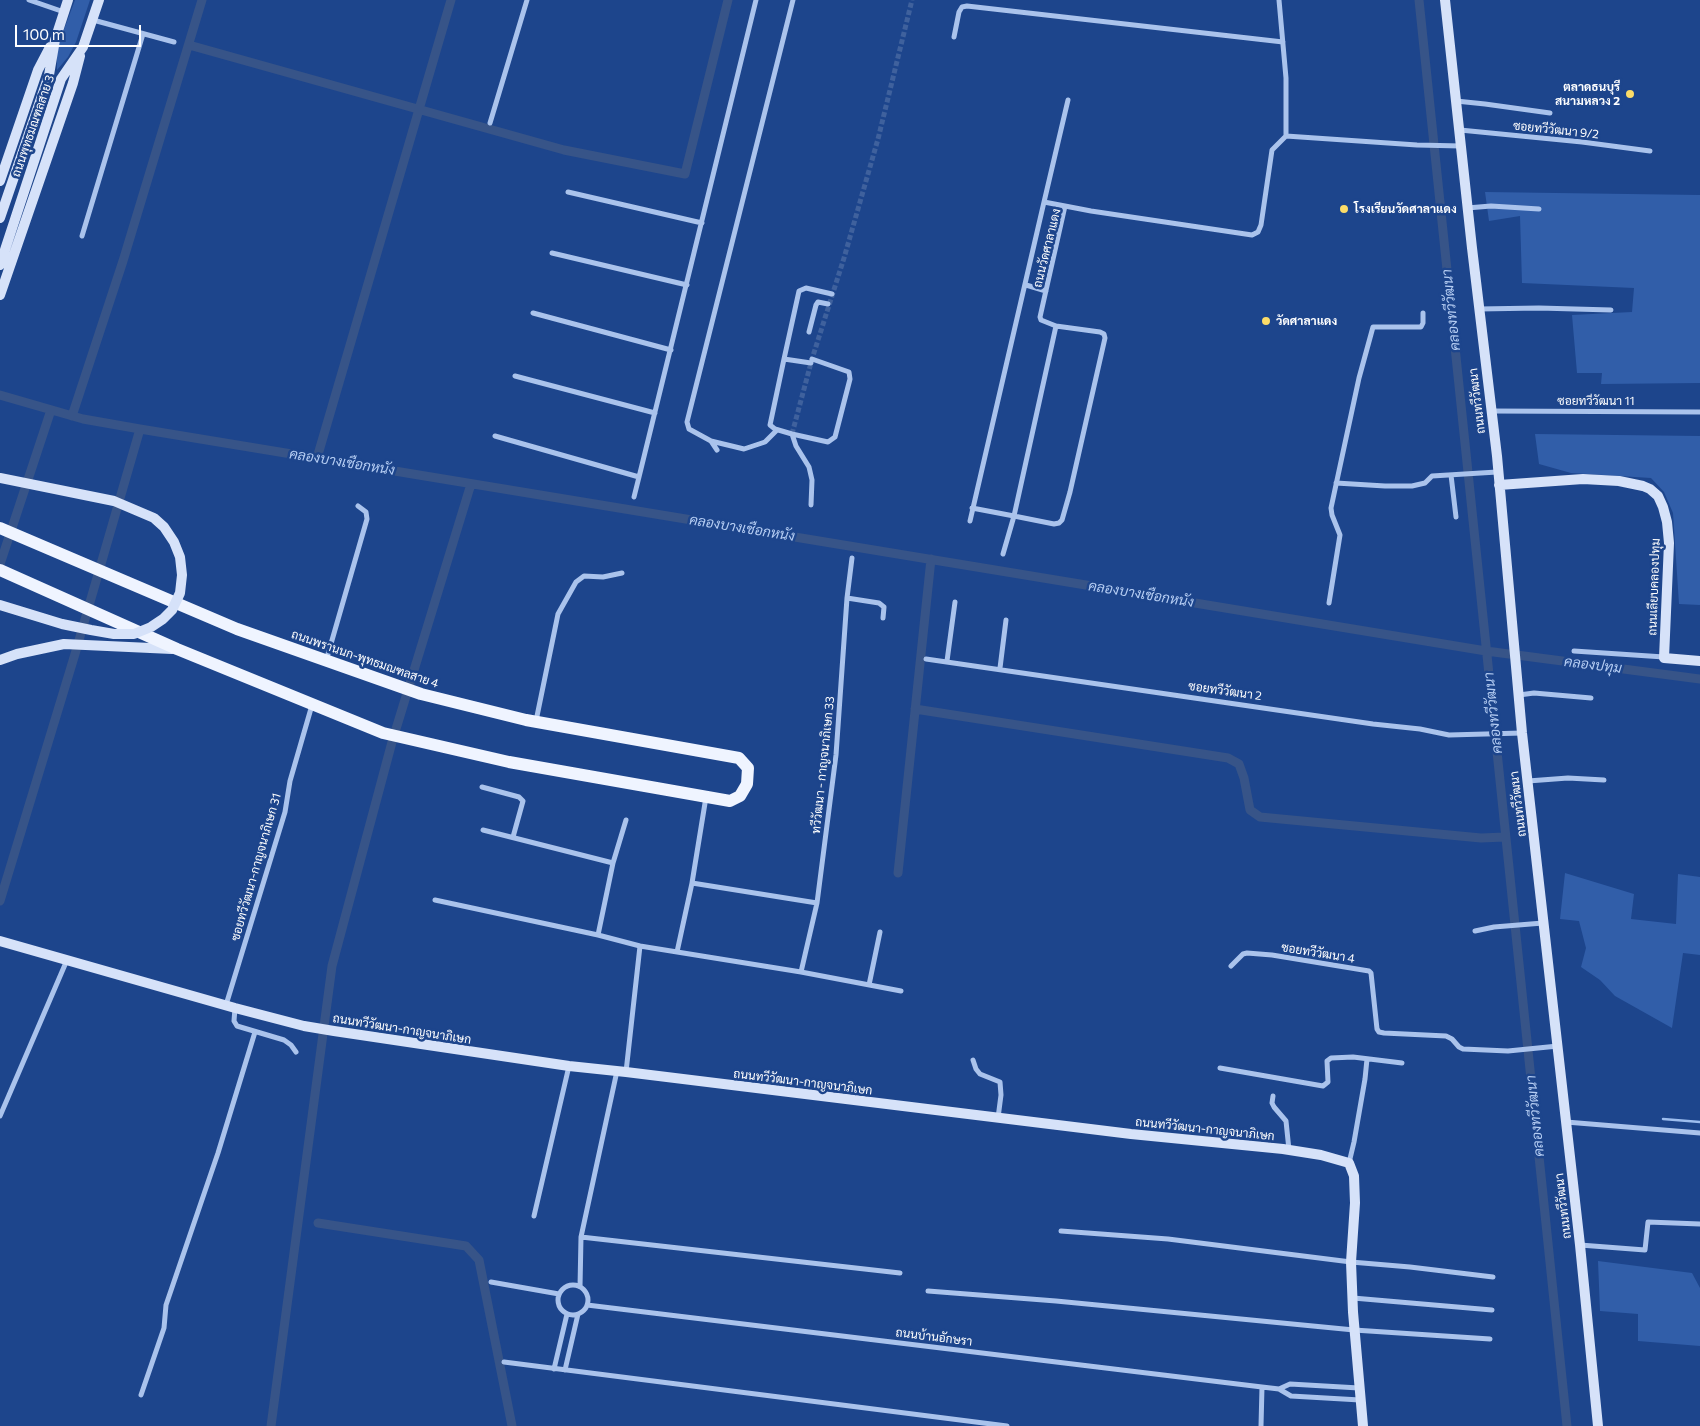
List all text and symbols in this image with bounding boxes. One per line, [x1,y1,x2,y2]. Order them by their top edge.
scale bar [18,15,144,47]
text: 100 m [23,25,65,43]
street label: ถนนพุทธมณฑลสาย 3 [9,73,57,179]
place label: ตลาดธนบุรี สนามหลวง 2 [1555,80,1620,108]
marker: ตลาดธนบุรี สนามหลวง 2 [1624,88,1636,100]
street label: ซอยทวีวัฒนา 9/2 [1512,118,1600,142]
place label: โรงเรียนวัดศาลาแดง [1354,202,1457,216]
marker: โรงเรียนวัดศาลาแดง [1338,203,1350,215]
street label: ถนนวัดศาลาแดง [1030,207,1064,289]
water label: คลองทวีวัฒนา [1438,268,1464,352]
place label: วัดศาลาแดง [1276,314,1337,328]
marker: วัดศาลาแดง [1260,315,1272,327]
street label: ถนนทวีวัฒนา [1466,367,1488,435]
street label: ซอยทวีวัฒนา 11 [1557,394,1635,408]
water label: คลองบางเชือกหนัง [288,445,396,479]
water label: คลองบางเชือกหนัง [688,511,796,545]
street label: ถนนเลียบคลองปทุม [1645,538,1663,636]
water label: คลองบางเชือกหนัง [1087,577,1195,611]
street label: ถนนพรานนก-พุทธมณฑลสาย 4 [289,627,441,691]
water label: คลองปทุม [1563,653,1623,677]
water label: คลองทวีวัฒนา [1480,671,1506,755]
street label: ซอยทวีวัฒนา 2 [1187,679,1263,703]
street label: ทวีวัฒนา - กาญจนาภิเษก 33 [809,696,837,834]
street label: ถนนทวีวัฒนา [1507,770,1529,838]
street label: ซอยทวีวัฒนา-กาญจนาภิเษก 31 [228,791,284,943]
street label: ซอยทวีวัฒนา 4 [1280,940,1356,966]
street label: ถนนทวีวัฒนา-กาญจนาภิเษก [332,1011,472,1047]
street label: ถนนทวีวัฒนา-กาญจนาภิเษก [733,1066,873,1098]
water label: คลองทวีวัฒนา [1522,1074,1548,1158]
street label: ถนนทวีวัฒนา-กาญจนาภิเษก [1135,1115,1275,1143]
street label: ถนนทวีวัฒนา [1552,1172,1574,1240]
street label: ถนนบ้านอักษรา [895,1325,973,1349]

